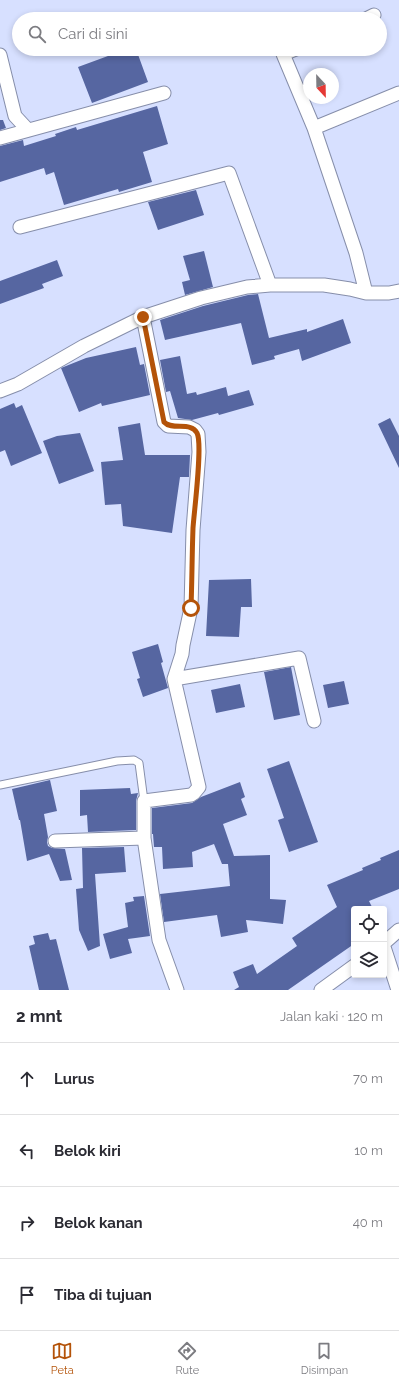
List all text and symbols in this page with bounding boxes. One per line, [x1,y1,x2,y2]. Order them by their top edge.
search box [12,12,387,56]
icon: search [26,23,48,45]
text: Cari di sini [58,25,128,43]
north arrow [303,68,339,104]
route end [134,308,152,326]
route start [182,599,200,617]
map controls [351,906,387,978]
button: locate [351,906,387,942]
button: layers [351,942,387,978]
text: 2 mnt [16,1006,62,1026]
text: Jalan kaki · 120 m [280,1009,383,1024]
icon: ahead [16,1068,38,1090]
text: Lurus [54,1070,95,1088]
text: 70 m [353,1071,383,1086]
icon: left [16,1140,38,1162]
text: Belok kiri [54,1142,121,1160]
text: 10 m [354,1143,383,1158]
icon: right [16,1212,38,1234]
text: Belok kanan [54,1214,143,1232]
text: 40 m [353,1215,383,1230]
icon: arrive [16,1284,38,1306]
text: Tiba di tujuan [54,1286,152,1304]
tab: Peta [51,1340,74,1377]
tab: Rute [175,1340,199,1377]
tab: Disimpan [301,1340,348,1377]

